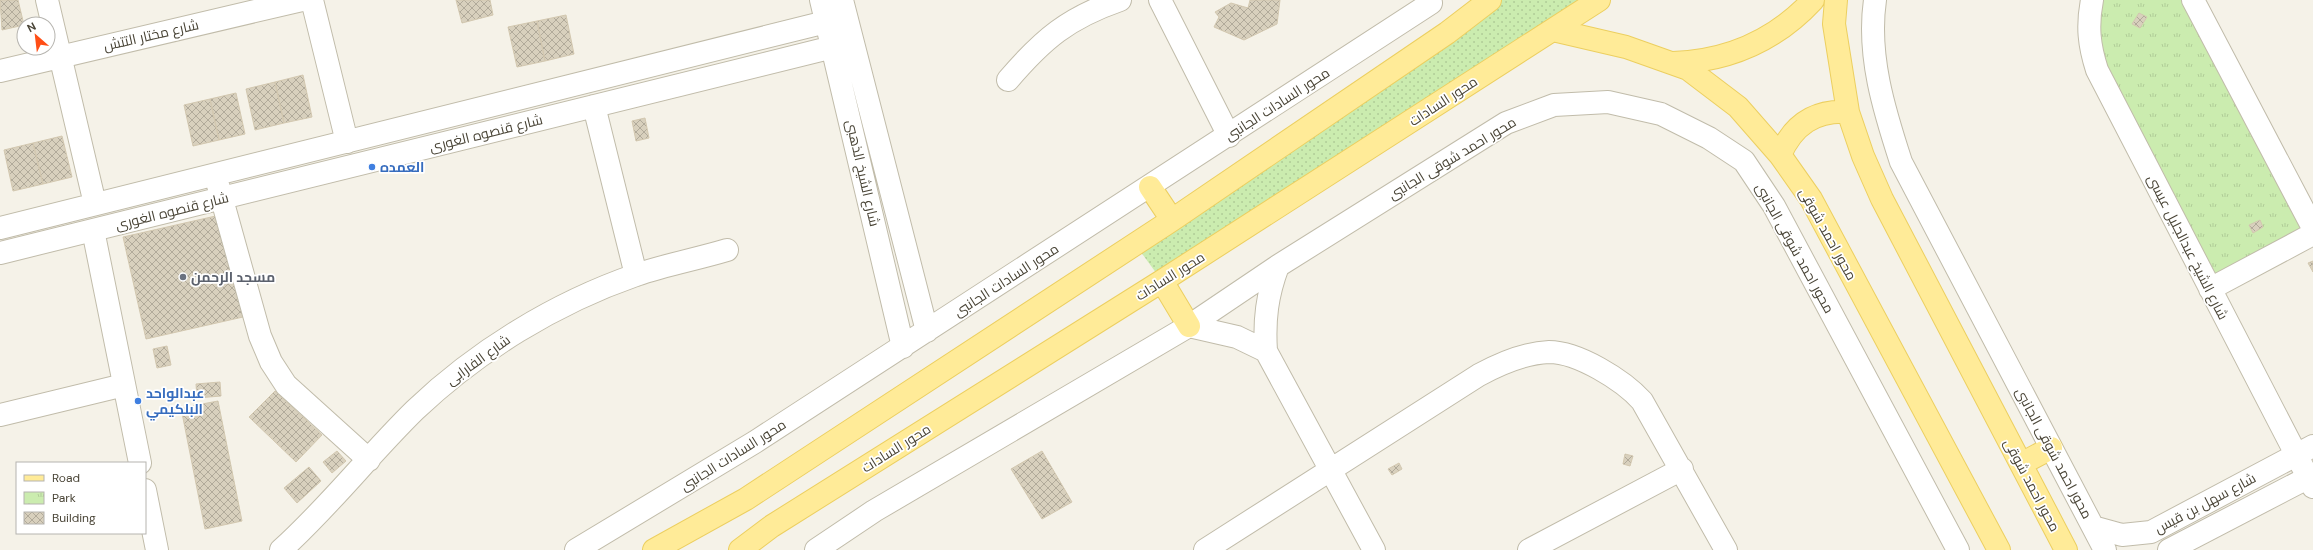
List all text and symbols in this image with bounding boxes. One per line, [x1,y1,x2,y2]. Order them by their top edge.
street label: شارع مختار التتش [102,15,200,55]
north arrow [16,16,56,56]
text: N [24,19,38,35]
street label: محور السادات الجانبى [1221,63,1333,145]
street label: محور السادات [1405,72,1481,130]
street label: شارع قنصوه الغورى [427,110,545,156]
street label: محور احمد شوقى الجانبى [1385,113,1519,203]
street label: شارع الشيخ الذهبى [842,118,884,228]
place label: العمده [380,158,424,176]
marker: العمده [367,162,377,172]
street label: شارع الشيخ عبدالجليل عيسى [2144,171,2232,323]
street label: محور احمد شوقى الجانبى [1752,180,1838,316]
street label: محور احمد شوقى [1795,185,1861,283]
street label: شارع قنصوه الغورى [113,188,231,234]
street label: محور السادات الجانبى [950,239,1062,321]
street label: محور السادات [1132,248,1208,304]
place label: مسجد الرحمن [191,268,275,286]
marker: مسجد الرحمن [178,272,188,282]
street label: شارع الفارابى [442,331,514,389]
place label: عبدالواحد البلكيمي [146,384,204,421]
street label: محور احمد شوقى الجانبى [2012,385,2096,521]
marker: عبدالواحد البلكيمي [133,396,143,406]
street label: محور السادات الجانبى [677,415,789,495]
street label: محور السادات [858,420,934,476]
street label: محور احمد شوقى [2000,436,2064,534]
legend [16,462,146,534]
street label: شارع سهل بن قيس [2151,469,2259,537]
text: Road [52,470,80,486]
text: Park [52,490,76,506]
text: Building [52,510,96,526]

